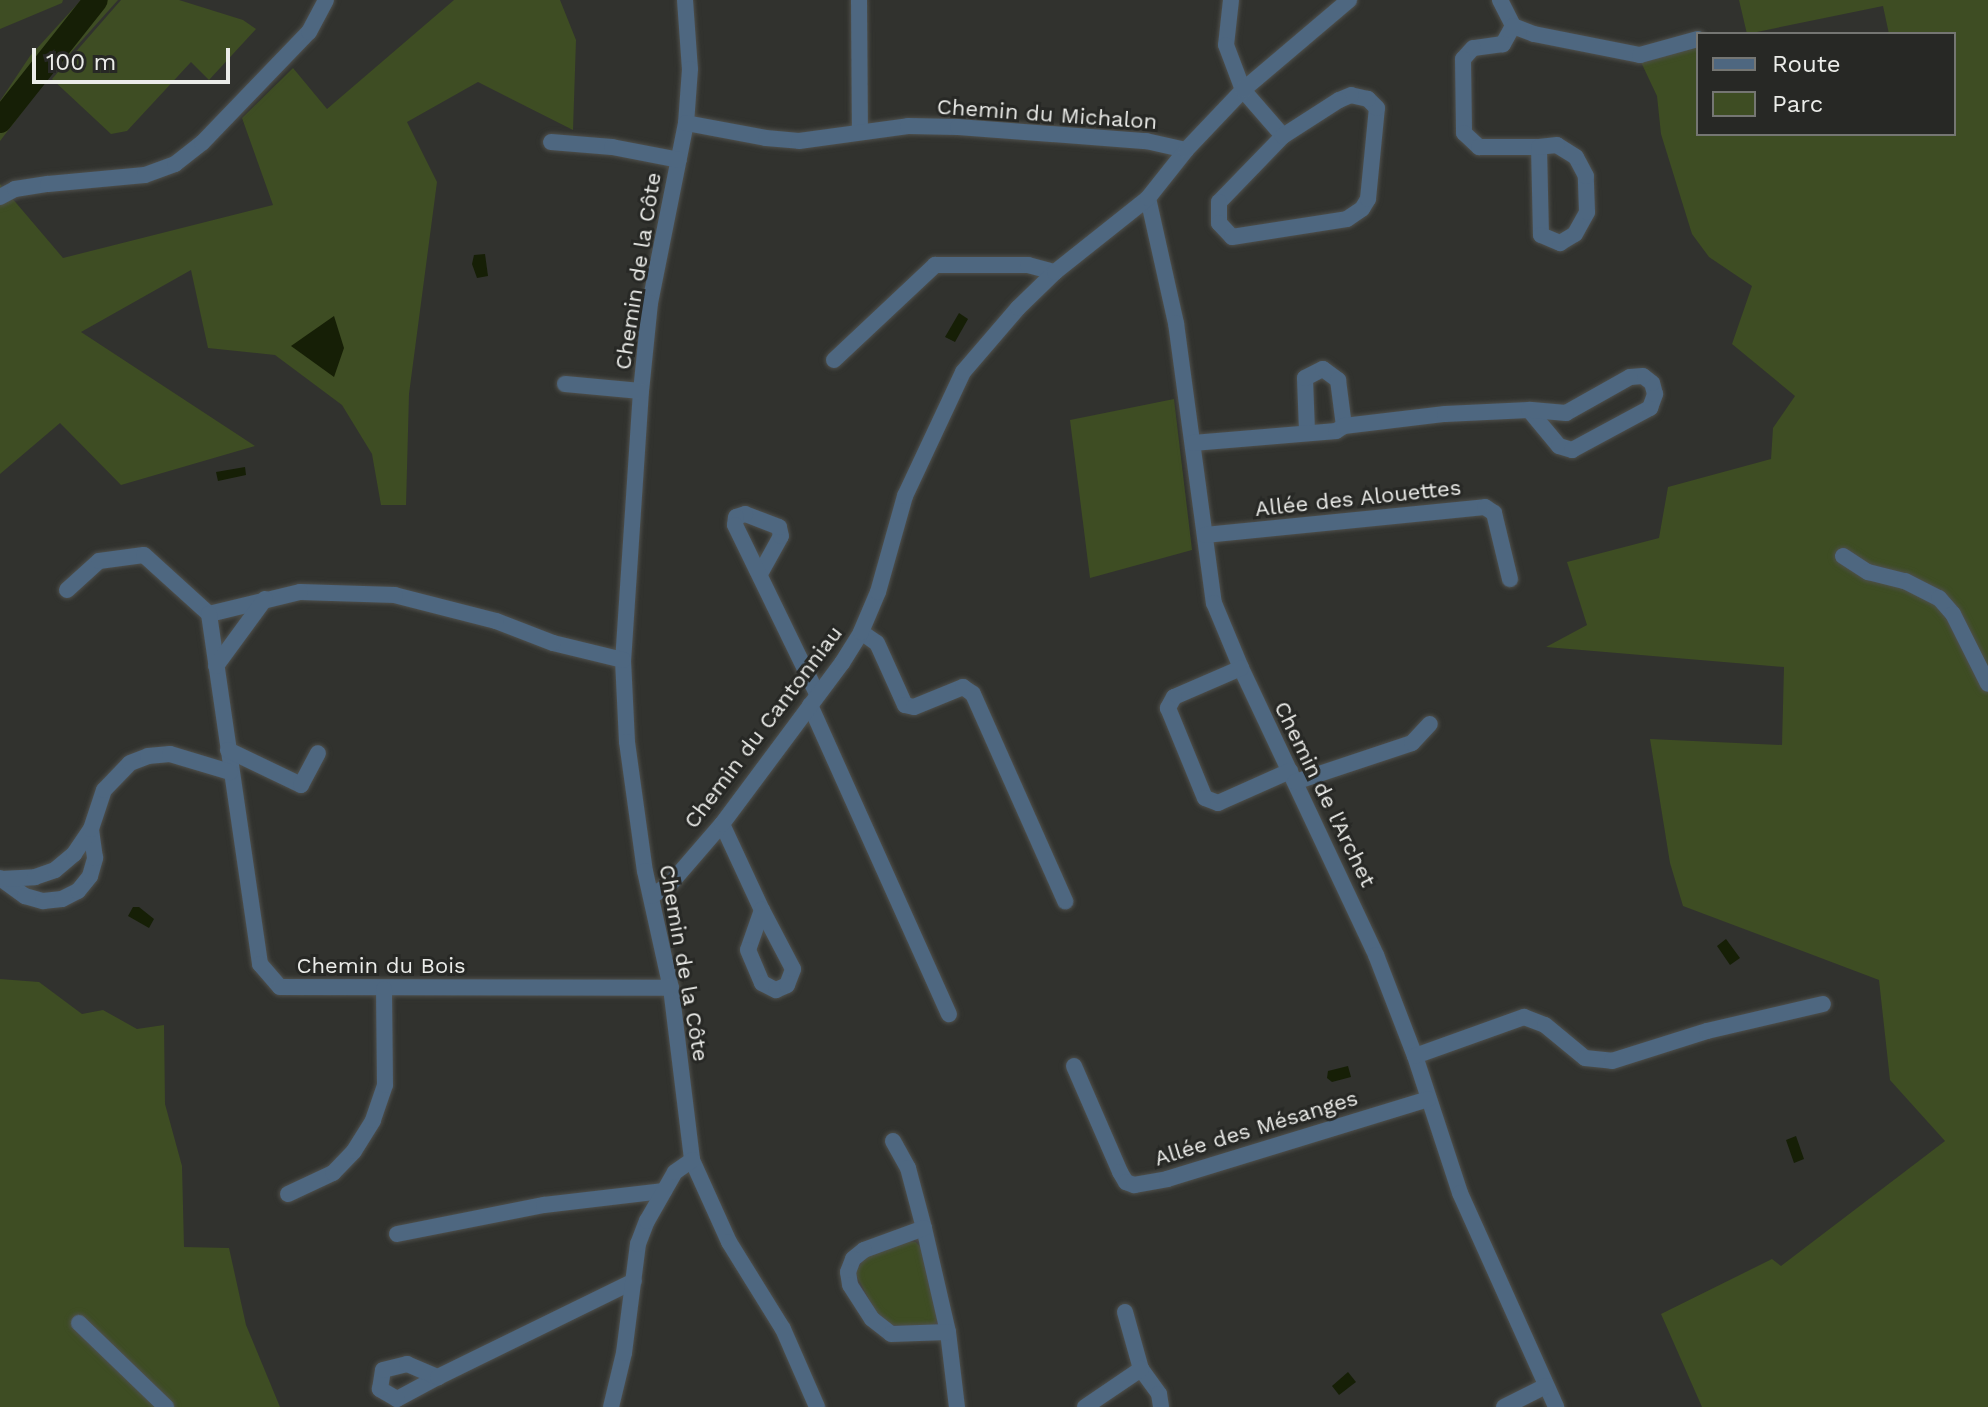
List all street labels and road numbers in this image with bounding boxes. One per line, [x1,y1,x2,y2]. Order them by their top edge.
street label: Chemin du Michalon [936,93,1158,135]
street label: Chemin de la Côte [609,170,667,372]
street label: Allée des Alouettes [1253,474,1463,522]
street label: Chemin du Cantonniau [678,621,848,833]
street label: Chemin de l'Archet [1269,697,1381,891]
street label: Chemin de la Côte [654,862,714,1064]
street label: Chemin du Bois [296,953,466,979]
street label: Allée des Mésanges [1151,1084,1361,1172]

